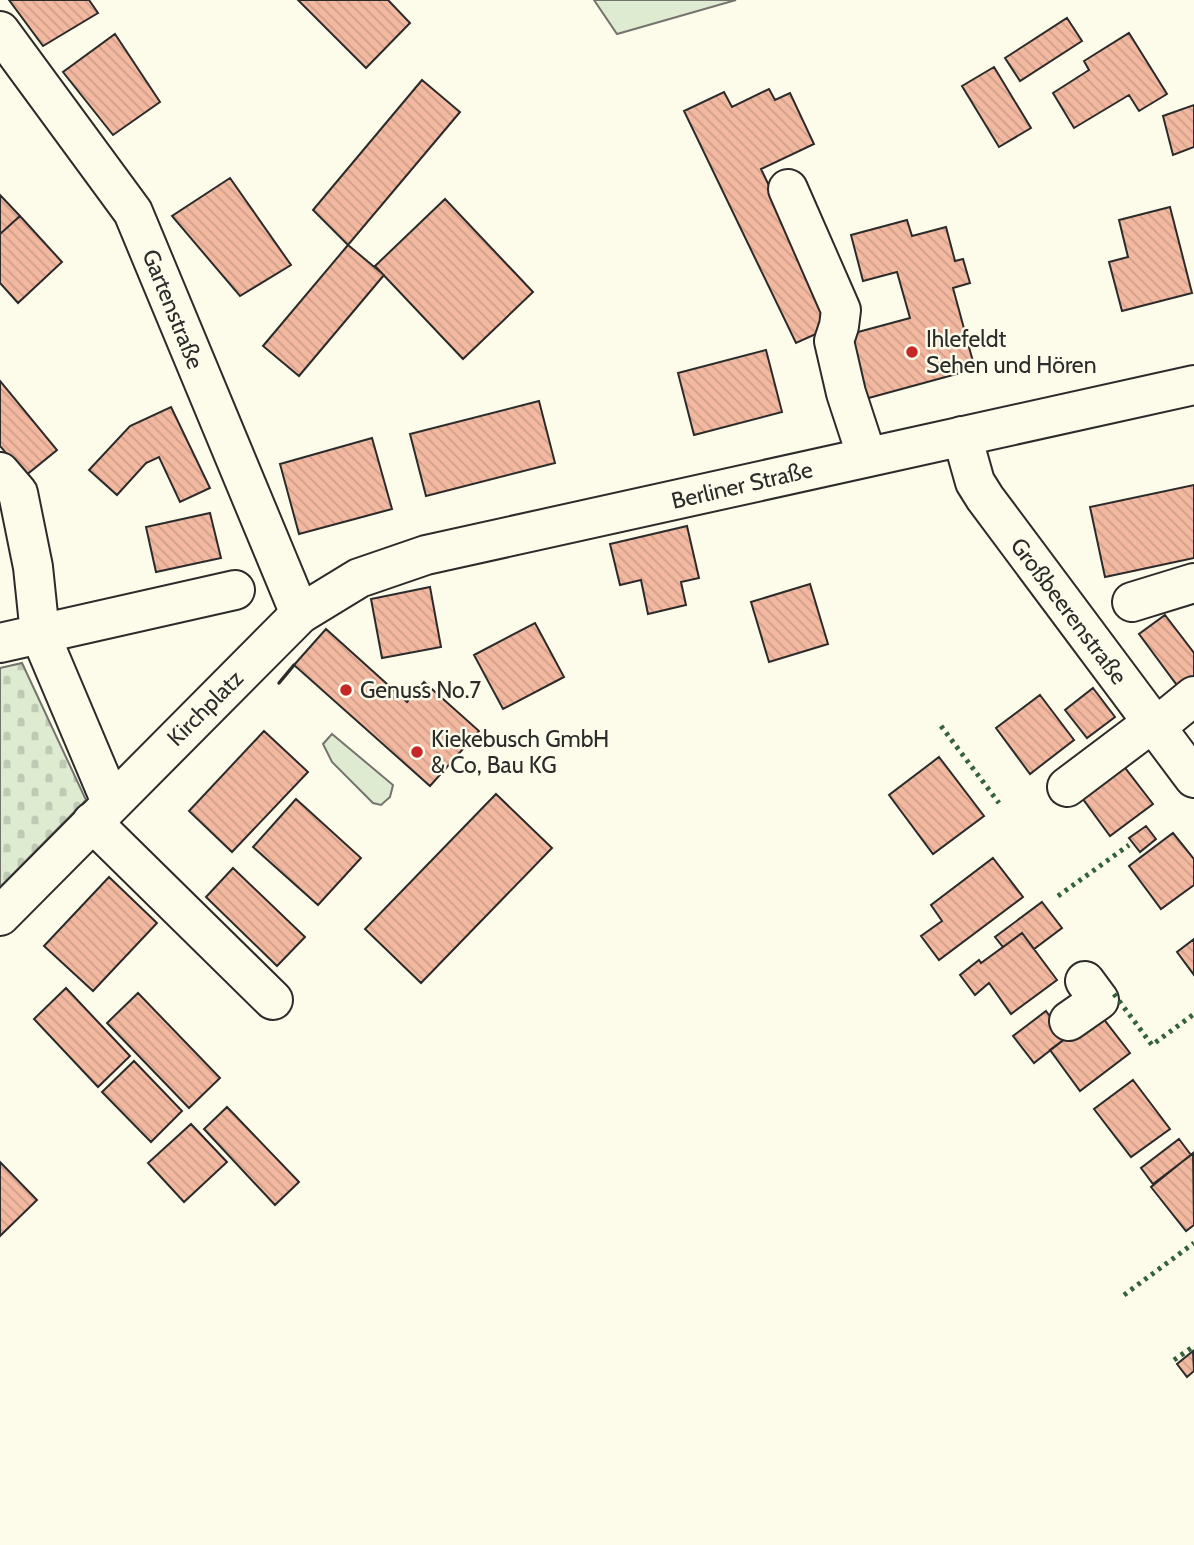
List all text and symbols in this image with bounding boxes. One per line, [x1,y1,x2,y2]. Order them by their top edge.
street label: Gartenstraße [136,245,210,373]
place label: Ihlefeldt Sehen und Hören [926,325,1097,379]
marker: Ihlefeldt Sehen und Hören [904,344,920,360]
street label: Berliner Straße [669,455,816,515]
street label: Großbeerenstraße [1005,532,1133,690]
street label: Kirchplatz [161,664,249,752]
place label: Genuss No.7 [360,676,482,704]
marker: Genuss No.7 [338,682,354,698]
place label: Kiekebusch GmbH & Co, Bau KG [431,725,609,779]
marker: Kiekebusch GmbH & Co, Bau KG [409,744,425,760]

